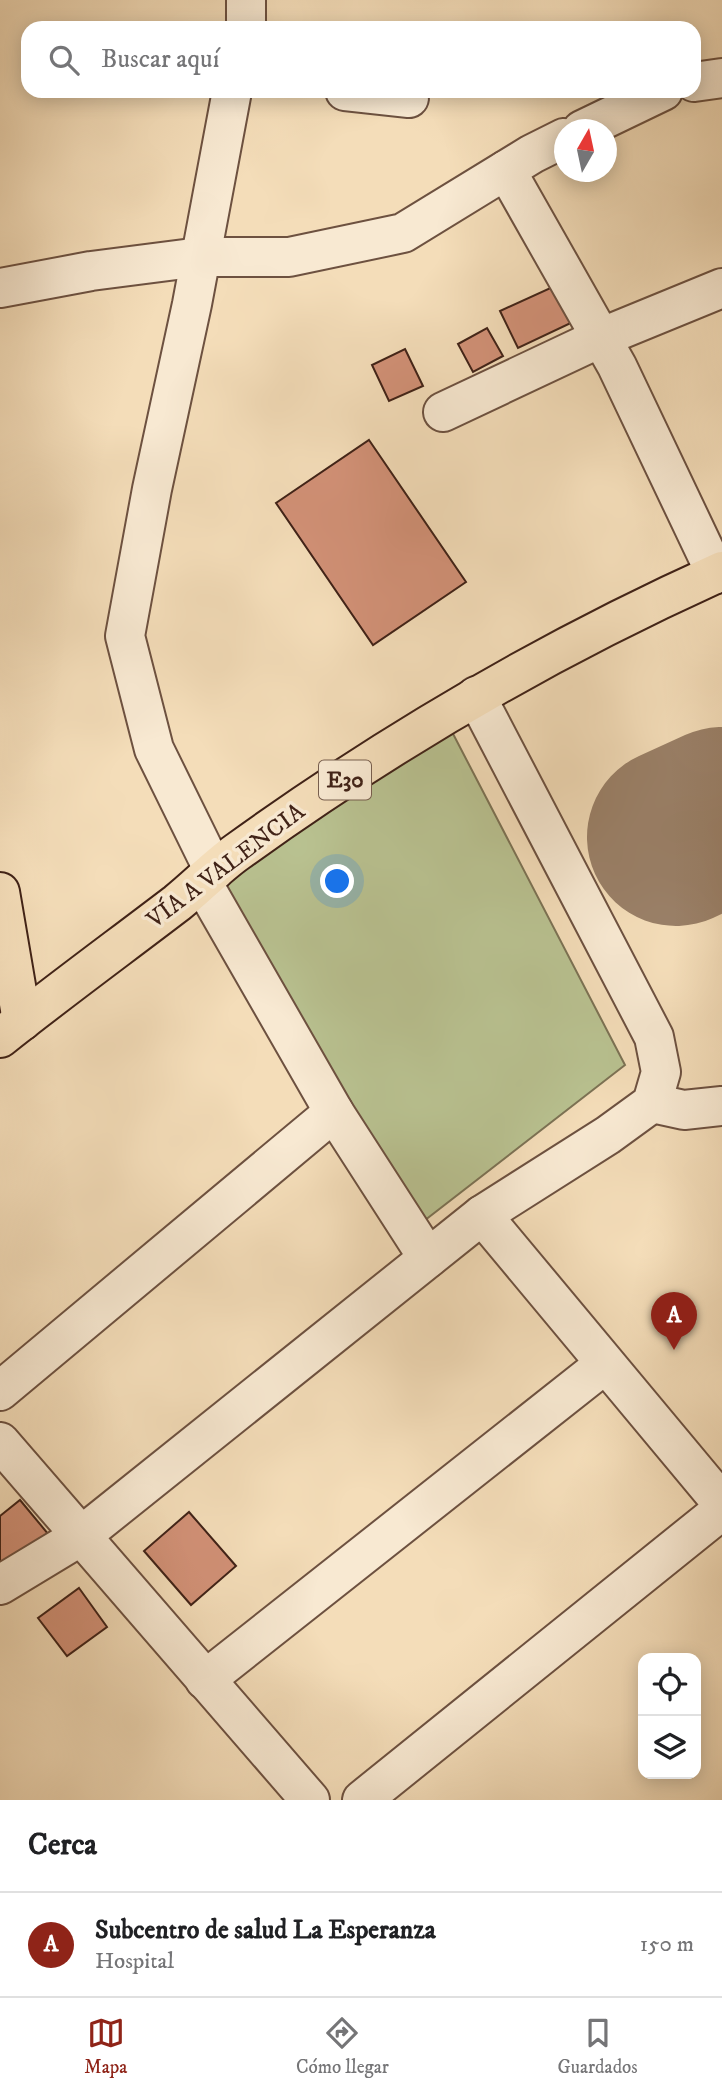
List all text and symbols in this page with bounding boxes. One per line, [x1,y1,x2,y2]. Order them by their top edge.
search box [21,21,701,98]
icon: search [45,41,83,79]
text: Buscar aquí [101,43,219,76]
north arrow [554,119,617,182]
road number: E30 [319,760,371,800]
street label: VÍA A VALENCIA [140,796,312,936]
your location [320,864,354,898]
pin: A [651,1292,697,1350]
map controls [638,1653,701,1779]
button: locate [638,1653,701,1716]
button: layers [638,1716,701,1779]
text: Cerca [28,1827,97,1864]
text: Subcentro de salud La Esperanza [95,1914,436,1947]
text: A [44,1930,58,1959]
text: 150 m [640,1930,694,1959]
text: Hospital [95,1947,174,1976]
tab: Mapa [84,2014,127,2079]
tab: Cómo llegar [296,2014,389,2079]
tab: Guardados [558,2014,638,2079]

